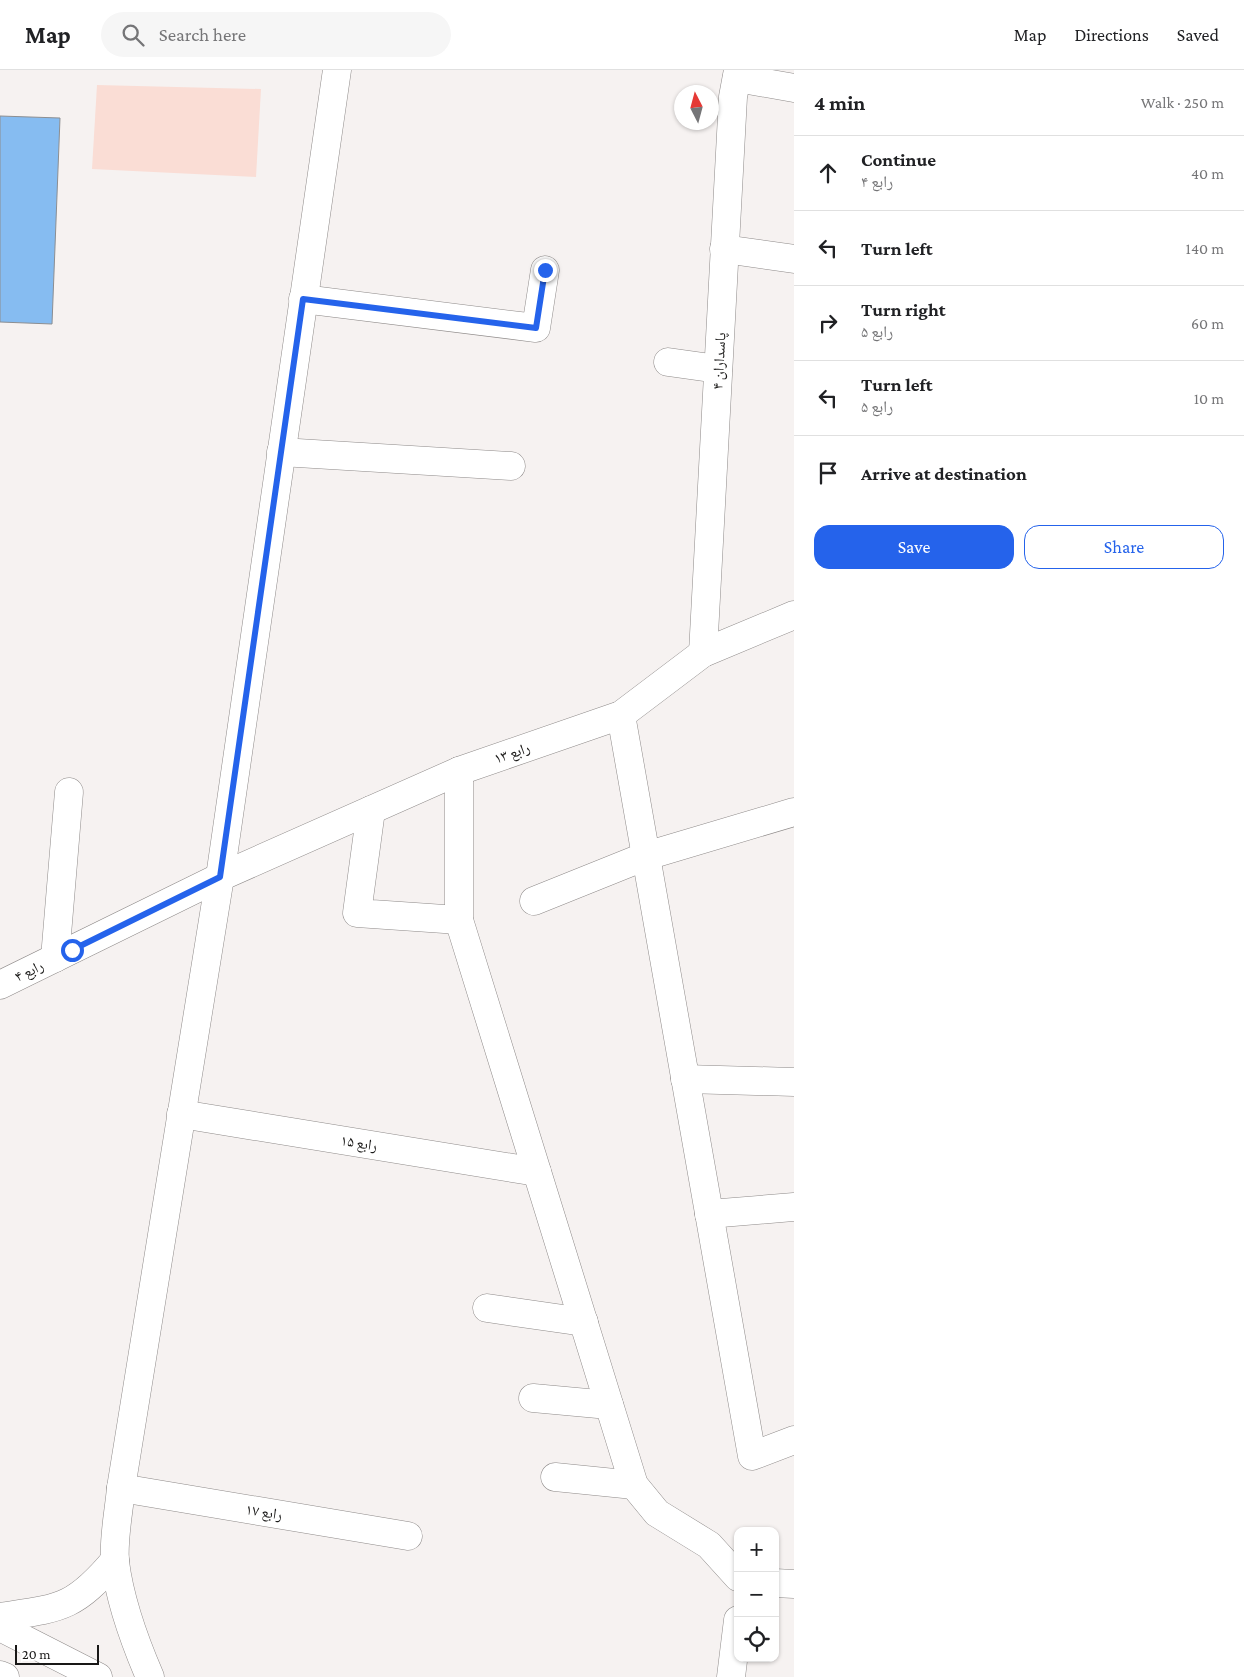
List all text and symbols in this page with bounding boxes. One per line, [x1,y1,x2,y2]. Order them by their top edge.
search box [101,12,451,57]
text: Map [25,21,71,48]
icon: search [119,21,147,49]
text: Search here [159,24,246,45]
text: Map [1014,25,1046,45]
text: Directions [1074,25,1149,45]
text: Saved [1177,25,1219,45]
north arrow [674,85,719,130]
text: 4 min [814,91,865,115]
text: Walk · 250 m [1141,94,1224,111]
text: Continue [861,149,936,170]
icon: ahead [814,159,842,187]
text: 40 m [1191,165,1224,182]
text: رابع ۴ [861,173,893,190]
icon: left [814,234,842,262]
text: Turn left [861,238,933,259]
text: 140 m [1186,240,1224,257]
route end [534,259,557,282]
text: Turn right [861,299,946,320]
icon: right [814,309,842,337]
text: 60 m [1191,315,1224,332]
text: رابع ۵ [861,323,893,340]
street label: پاسداران ۴ [710,332,730,390]
text: Turn left [861,374,933,395]
icon: left [814,384,842,412]
text: 10 m [1194,390,1224,407]
text: رابع ۵ [861,398,893,415]
icon: arrive [814,459,842,487]
text: Arrive at destination [861,463,1027,484]
button: Save [814,525,1014,569]
button: Share [1024,525,1224,569]
street label: رابع ۱۳ [492,739,533,768]
route start [61,939,84,962]
street label: رابع ۴ [12,957,47,987]
street label: رابع ۱۵ [339,1132,379,1156]
street label: رابع ۱۷ [244,1501,284,1525]
map controls [734,1527,779,1662]
button: + [734,1527,779,1572]
button: − [734,1572,779,1617]
button: locate [734,1617,779,1662]
scale bar [15,1642,99,1665]
text: 20 m [22,1646,50,1662]

